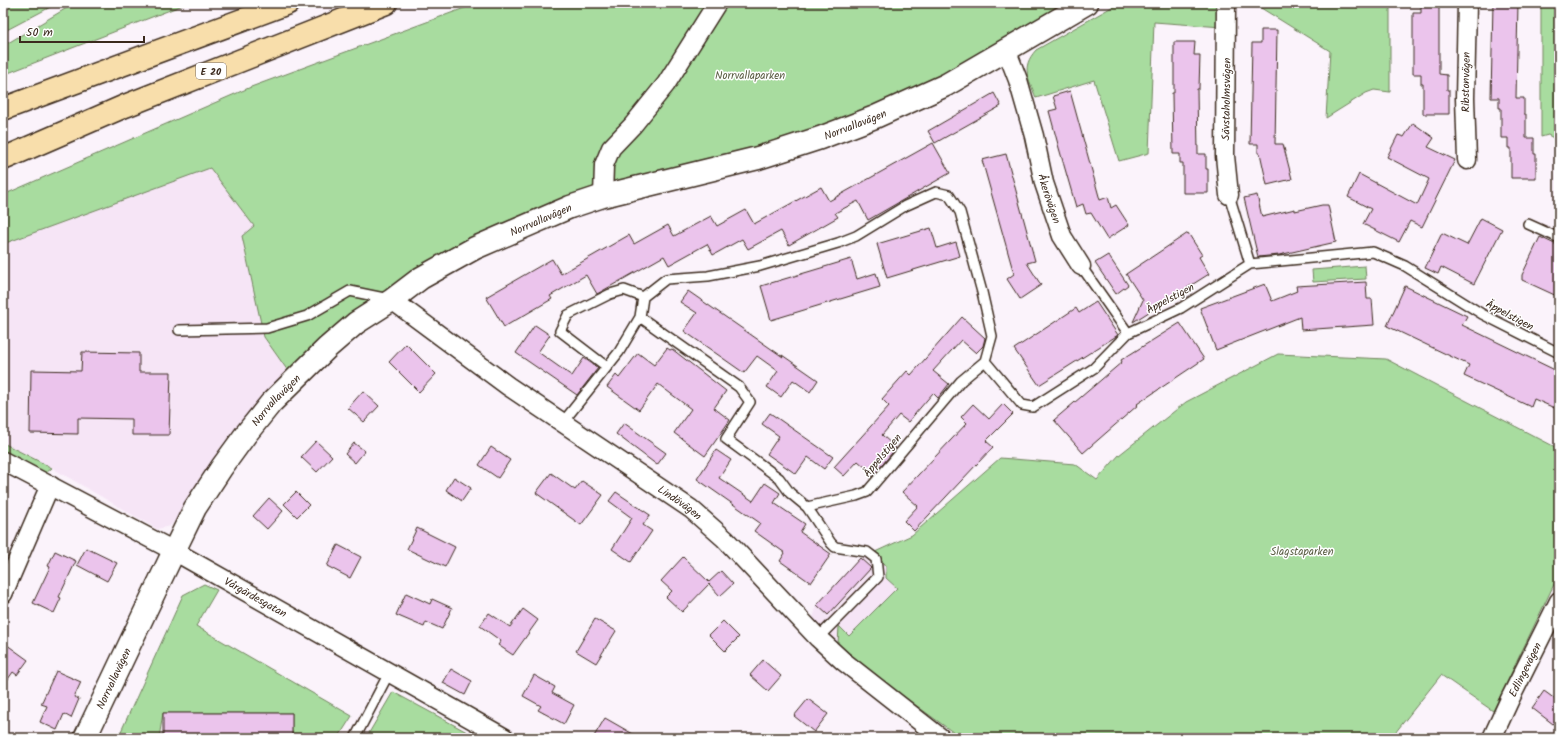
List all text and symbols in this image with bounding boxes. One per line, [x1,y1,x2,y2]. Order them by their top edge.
scale bar [20,18,144,44]
text: 50 m [26,23,53,42]
street label: Ribstonvägen [1457,51,1476,113]
street label: Sävstaholmsvägen [1217,57,1237,141]
road number: E 20 [196,63,226,79]
park label: Norrvallaparken [715,67,785,85]
street label: Norrvallavägen [821,105,890,146]
street label: Åkerövägen [1032,172,1065,226]
street label: Norrvallavägen [507,199,575,242]
street label: Äppelstigen [1143,279,1198,319]
street label: Äppelstigen [1482,296,1537,336]
street label: Norrvallavägen [247,370,305,431]
street label: Äppelstigen [859,430,907,482]
street label: Lindövägen [654,481,706,525]
park label: Slagstaparken [1270,543,1334,561]
street label: Vårgärdesgatan [220,573,290,623]
street label: Edlingevägen [1504,639,1547,700]
street label: Norrvallavägen [92,645,137,713]

